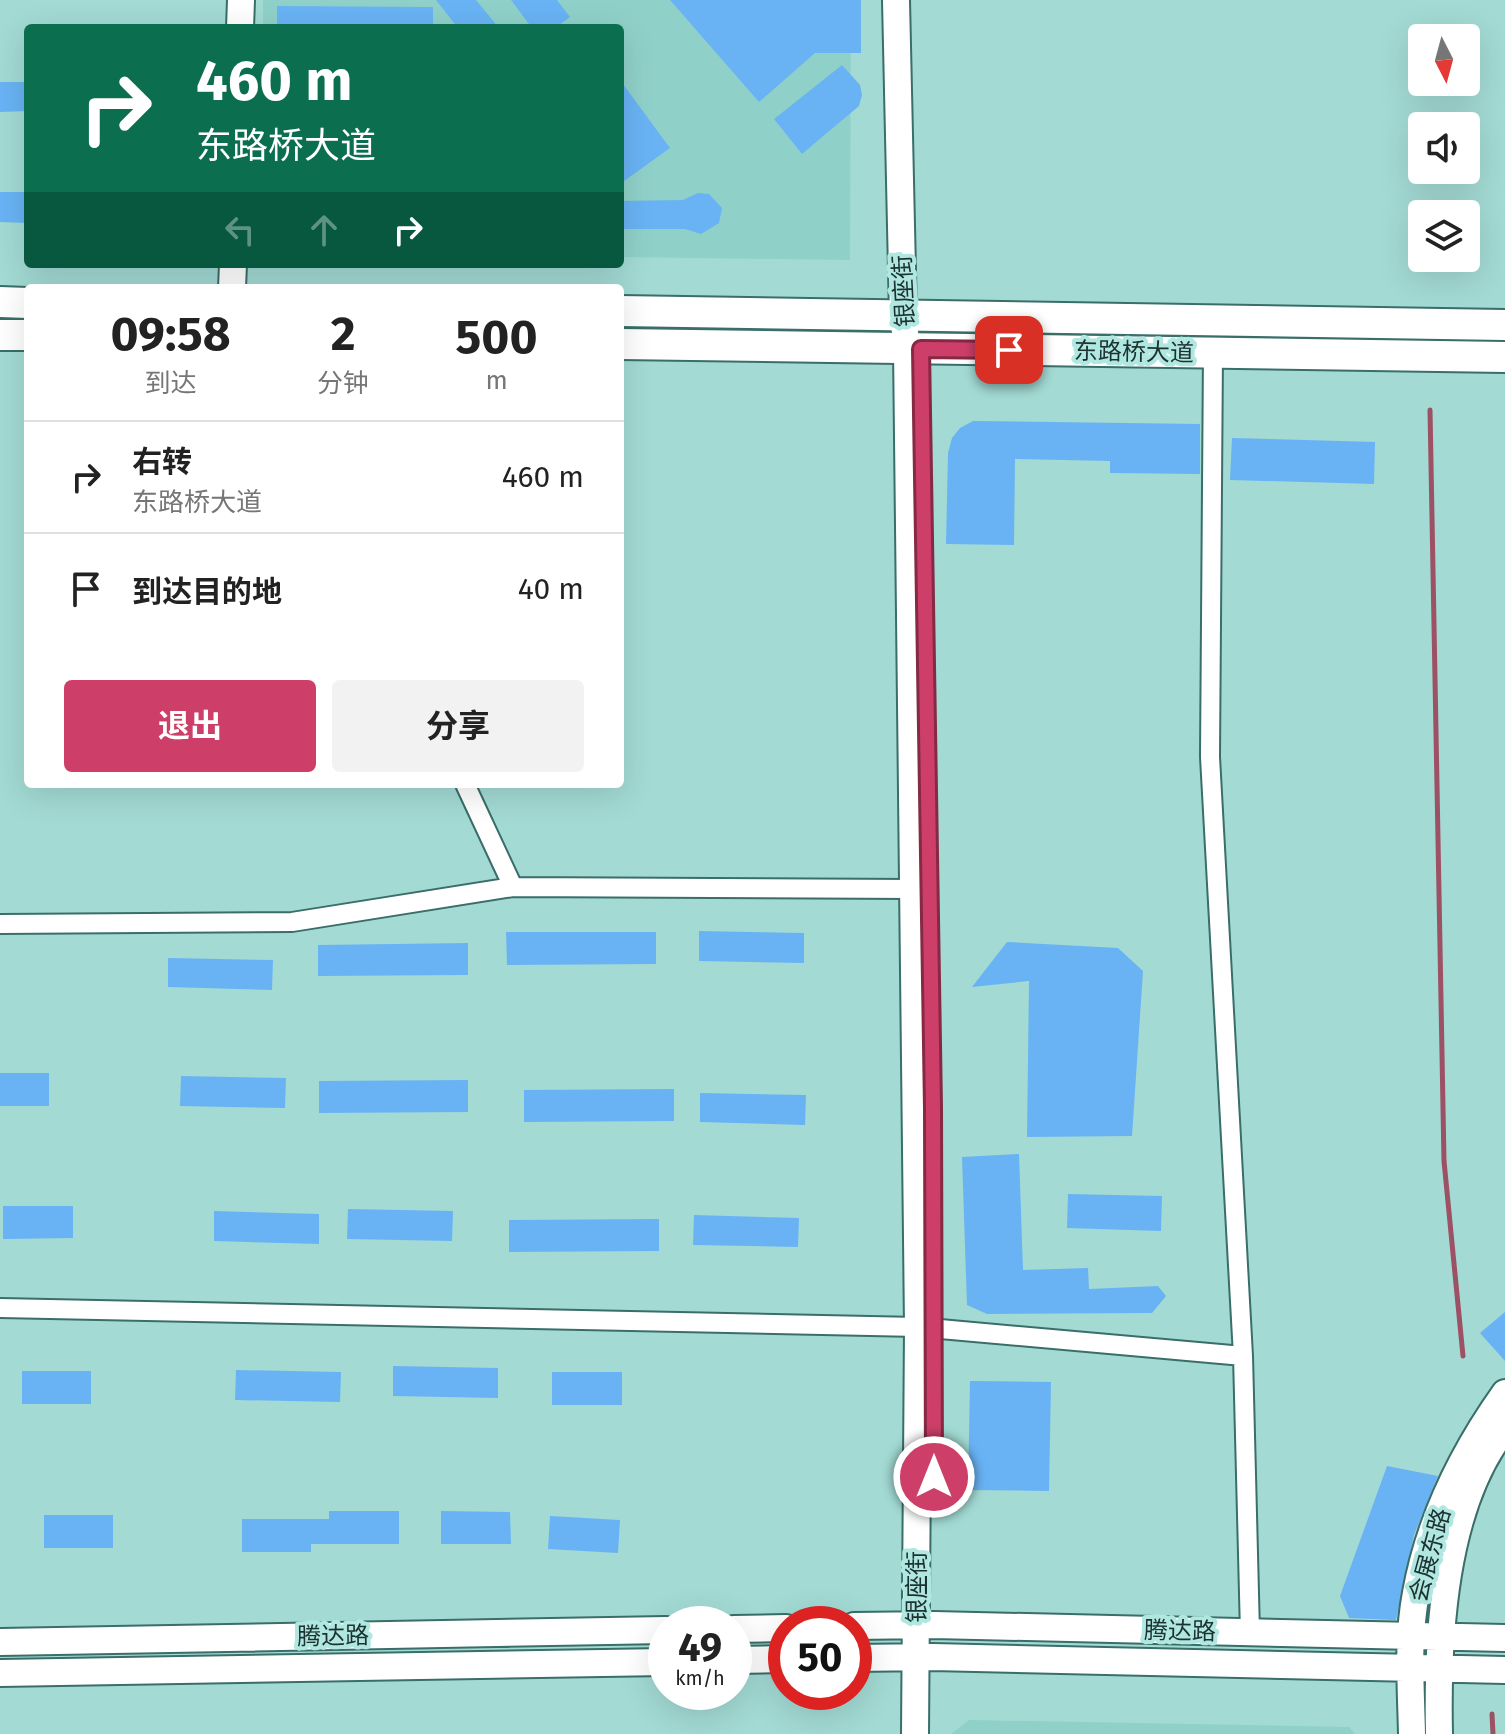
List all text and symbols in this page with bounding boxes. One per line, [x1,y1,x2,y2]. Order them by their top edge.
north arrow [1408,24,1480,96]
map controls [1408,24,1480,272]
text: 460 m [196,48,353,115]
icon: right [64,56,168,160]
button: sound [1408,112,1480,184]
text: 东路桥大道 [196,124,376,168]
button: layers [1408,200,1480,272]
icon: left [218,208,262,252]
icon: ahead [302,208,346,252]
icon: right [386,208,430,252]
street label: 银座街 [888,254,920,328]
text: 09:58 [111,305,231,363]
text: 2 [331,305,355,363]
text: 500 [456,308,537,366]
pin [975,316,1043,384]
icon: arrive [987,328,1031,372]
street label: 东路桥大道 [1074,337,1194,367]
text: m [485,365,508,396]
text: 到达 [145,368,197,399]
text: 分钟 [317,368,369,399]
text: 右转 [132,444,192,480]
icon: right [64,455,108,499]
text: 460 m [502,459,584,495]
text: 东路桥大道 [132,487,262,518]
icon: arrive [64,567,108,611]
text: 40 m [518,571,584,607]
text: 到达目的地 [132,574,282,610]
button: 退出 [64,680,316,772]
button: 分享 [332,680,584,772]
position arrow [892,1435,976,1519]
street label: 会展东路 [1404,1505,1456,1605]
street label: 银座街 [903,1551,931,1623]
speed limit sign: 50 [768,1606,872,1710]
street label: 腾达路 [1144,1616,1216,1646]
street label: 腾达路 [297,1621,369,1651]
text: 49 [678,1624,722,1672]
text: km/h [675,1666,725,1690]

